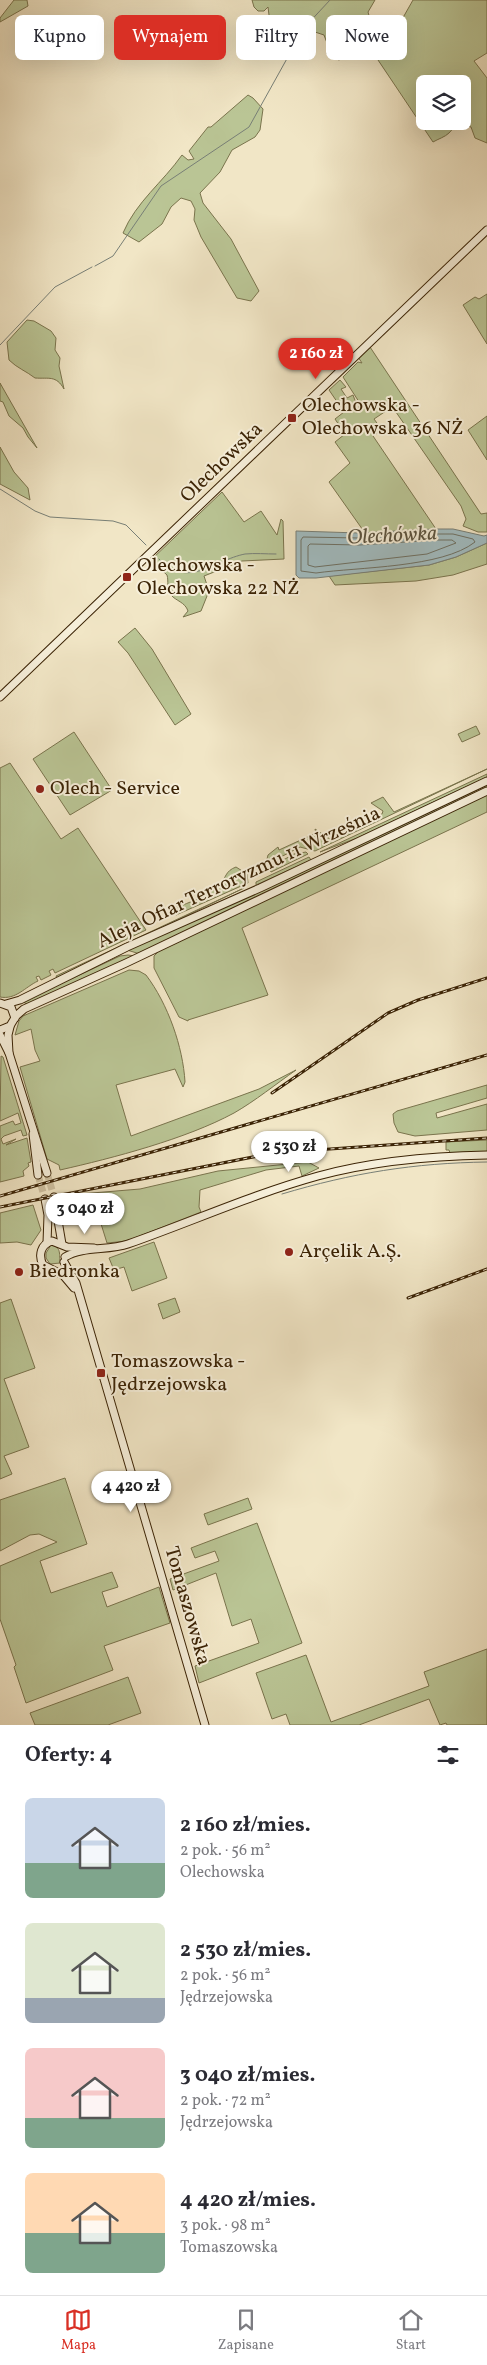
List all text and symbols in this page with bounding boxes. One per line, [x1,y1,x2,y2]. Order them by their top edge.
chip: Kupno [15,15,104,60]
chip: Wynajem [114,15,226,60]
chip: Filtry [236,15,316,60]
chip: Nowe [326,15,407,60]
map controls [416,75,471,130]
button: layers [416,75,471,130]
pin: 2 160 zł [264,338,368,380]
text: 2 160 zł [289,343,343,365]
place label: Olechowska - Olechowska 36 NŻ [302,392,464,443]
marker: Olechowska - Olechowska 36 NŻ [286,412,298,424]
street label: Olechowska [174,416,270,510]
water label: Olechówka [346,519,438,553]
place label: Olechowska - Olechowska 22 NŻ [137,552,300,603]
marker: Olechowska - Olechowska 22 NŻ [121,571,133,583]
place label: Olech - Service [50,775,180,803]
marker: Olech - Service [34,783,46,795]
street label: Aleja Ofiar Terroryzmu 11 Września [93,800,385,956]
pin: 2 530 zł [237,1130,341,1173]
text: 2 530 zł [262,1136,316,1158]
pin: 3 040 zł [33,1192,137,1235]
text: 3 040 zł [57,1198,113,1220]
place label: Arçelik A.Ş. [299,1238,401,1266]
marker: Arçelik A.Ş. [283,1246,295,1258]
place label: Biedronka [29,1258,120,1286]
marker: Biedronka [13,1266,25,1278]
place label: Tomaszowska - Jędrzejowska [111,1348,246,1399]
marker: Tomaszowska - Jędrzejowska [95,1367,107,1379]
pin: 4 420 zł [79,1470,183,1513]
text: 4 420 zł [102,1476,160,1498]
street label: Tomaszowska [157,1543,217,1669]
text: Oferty: 4 [25,1741,112,1770]
icon: filters [434,1741,462,1769]
text: 2 160 zł/mies. [180,1811,311,1840]
icon: home [65,1818,125,1878]
text: 2 pok. · 56 m² [180,1840,270,1862]
text: Olechowska [180,1862,265,1884]
text: 2 530 zł/mies. [180,1936,311,1965]
icon: home [65,1943,125,2003]
text: 2 pok. · 56 m² [180,1965,270,1987]
text: Jędrzejowska [180,1987,273,2009]
text: 3 040 zł/mies. [180,2061,315,2090]
icon: home [65,2068,125,2128]
text: 2 pok. · 72 m² [180,2090,271,2112]
text: Jędrzejowska [180,2112,273,2134]
text: 4 420 zł/mies. [180,2186,316,2215]
icon: home [65,2193,125,2253]
text: 3 pok. · 98 m² [180,2215,271,2237]
text: Tomaszowska [180,2237,278,2259]
tab: Mapa [61,2306,96,2355]
tab: Zapisane [218,2306,274,2355]
tab: Start [396,2306,426,2355]

